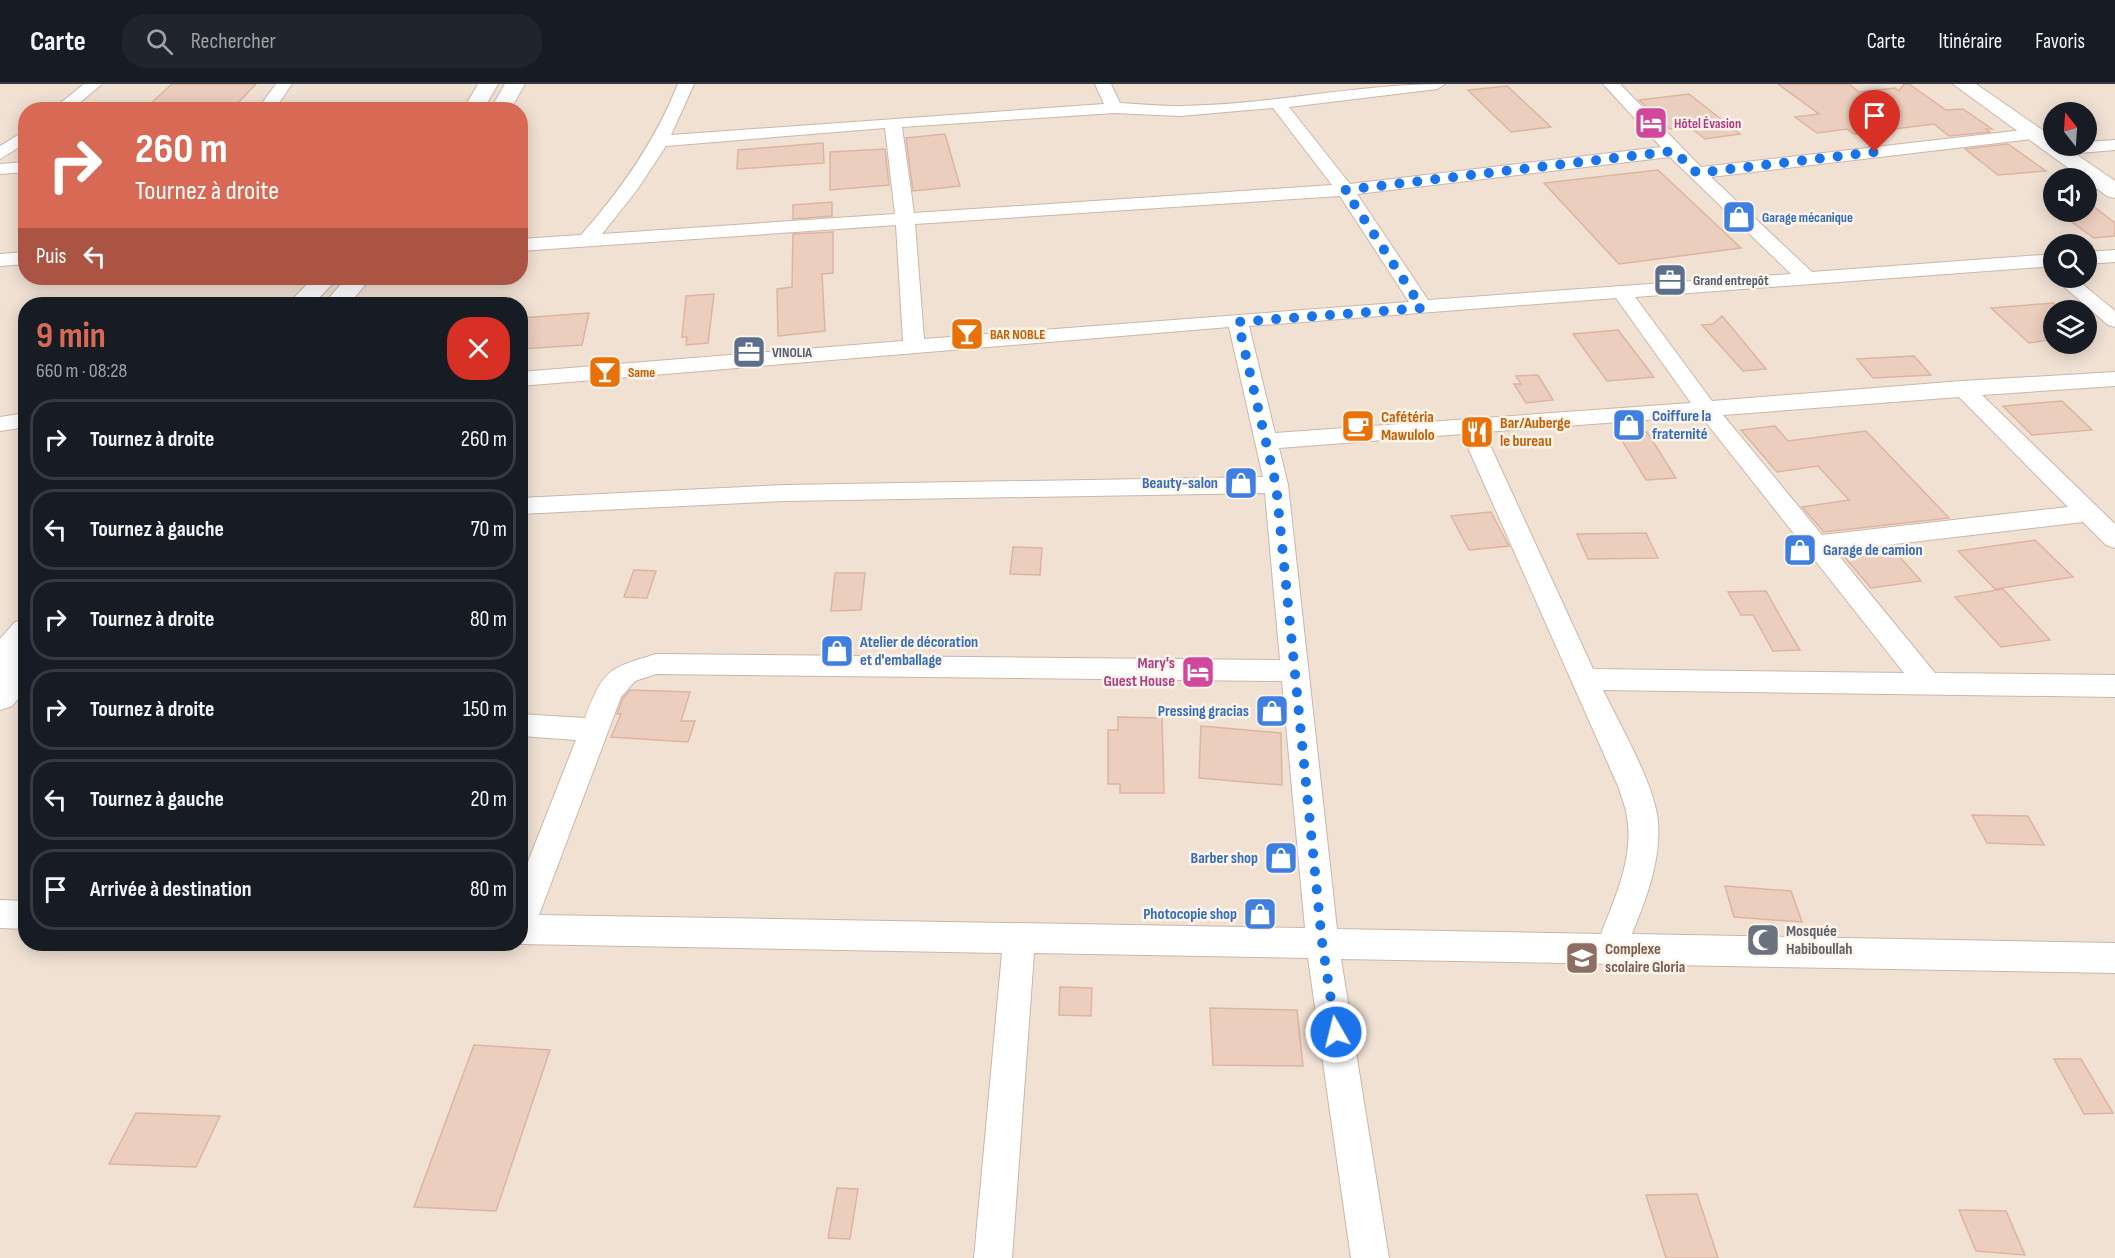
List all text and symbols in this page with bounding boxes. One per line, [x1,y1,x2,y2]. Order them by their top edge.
search box [122,14,542,68]
text: Carte [30,25,86,58]
icon: search [143,25,176,58]
text: Rechercher [191,28,276,55]
text: Carte [1867,29,1906,54]
text: Itinéraire [1939,29,2002,54]
text: Favoris [2035,29,2085,54]
pin [1849,90,1900,152]
icon: arrive [1858,99,1891,132]
north arrow [2043,102,2097,156]
map controls [2043,102,2097,354]
hotel icon: Hôtel Évasion [1633,105,1669,141]
place label: Hôtel Évasion [1674,115,1741,132]
text: 260 m [135,124,228,175]
icon: right [36,126,114,204]
button: sound [2043,168,2097,222]
text: Tournez à droite [135,175,279,207]
shop icon: Garage mécanique [1721,199,1757,235]
place label: Garage mécanique [1762,209,1853,226]
button: search [2043,234,2097,288]
icon: left [78,240,111,273]
text: Puis [36,243,66,270]
office icon: Grand entrepôt [1652,262,1688,298]
place label: Grand entrepôt [1693,272,1769,289]
button: layers [2043,300,2097,354]
text: 9 min [36,315,106,358]
bar icon: BAR NOBLE [949,316,985,352]
button: close [447,317,510,380]
place label: BAR NOBLE [990,326,1045,343]
office icon: VINOLIA [731,334,767,370]
place label: VINOLIA [772,344,812,361]
bar icon: Same [587,354,623,390]
text: 660 m · 08:28 [36,359,127,383]
place label: Same [628,364,655,381]
shop icon: Coiffure la fraternité [1611,407,1647,443]
place label: Coiffure la fraternité [1652,407,1711,444]
cafe icon: Cafétéria Mawulolo [1340,408,1376,444]
place label: Cafétéria Mawulolo [1381,408,1435,445]
restaurant icon: Bar/Auberge le bureau [1459,414,1495,450]
place label: Bar/Auberge le bureau [1500,414,1571,451]
icon: right [39,423,72,456]
text: Tournez à droite [90,426,215,453]
text: 260 m [461,426,507,453]
shop icon: Beauty-salon [1223,465,1259,501]
place label: Beauty-salon [1142,474,1218,493]
icon: left [39,513,72,546]
text: Tournez à gauche [90,516,224,543]
text: 70 m [471,516,507,543]
shop icon: Garage de camion [1782,532,1818,568]
place label: Garage de camion [1823,541,1923,560]
icon: right [39,603,72,636]
text: Tournez à droite [90,606,215,633]
text: 80 m [470,606,507,633]
shop icon: Atelier de décoration et d'emballage [819,633,855,669]
place label: Atelier de décoration et d'emballage [859,633,978,670]
place label: Mary's Guest House [1103,654,1175,691]
hotel icon: Mary's Guest House [1180,654,1216,690]
icon: right [39,693,72,726]
shop icon: Pressing gracias [1254,693,1290,729]
text: Tournez à droite [90,696,215,723]
text: 150 m [463,696,507,723]
place label: Pressing gracias [1158,702,1249,721]
icon: left [39,783,72,816]
text: Tournez à gauche [90,786,224,813]
text: 20 m [471,786,507,813]
shop icon: Barber shop [1263,840,1299,876]
place label: Barber shop [1190,849,1258,868]
icon: arrive [39,873,72,906]
text: Arrivée à destination [90,876,252,903]
text: 80 m [470,876,507,903]
shop icon: Photocopie shop [1242,896,1278,932]
place label: Photocopie shop [1143,905,1237,924]
mosque icon: Mosquée Habiboullah [1745,922,1781,958]
place label: Mosquée Habiboullah [1786,922,1852,959]
school or university icon: Complexe scolaire Gloria [1564,940,1600,976]
place label: Complexe scolaire Gloria [1605,940,1685,977]
position arrow [1304,1000,1368,1064]

